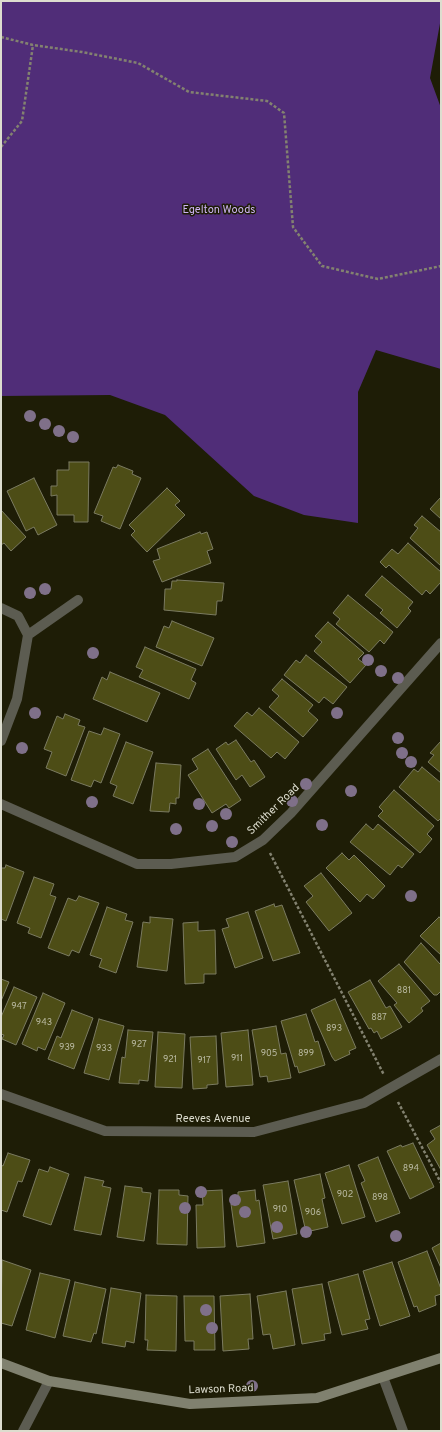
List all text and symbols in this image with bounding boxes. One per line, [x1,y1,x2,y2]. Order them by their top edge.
park label: Egelton Woods [182,204,256,218]
street label: Smither Road [245,782,303,838]
house number: 881 [397,986,411,996]
house number: 947 [11,1002,27,1012]
house number: 887 [371,1013,387,1023]
house number: 943 [36,1018,52,1028]
house number: 893 [326,1024,342,1034]
house number: 927 [131,1040,147,1050]
house number: 939 [59,1043,75,1053]
house number: 933 [96,1044,112,1054]
house number: 905 [261,1049,277,1059]
house number: 899 [298,1049,314,1059]
house number: 911 [231,1054,243,1064]
house number: 921 [163,1055,177,1065]
house number: 917 [197,1056,211,1066]
street label: Reeves Avenue [176,1113,250,1127]
house number: 894 [403,1164,419,1174]
house number: 902 [337,1190,353,1200]
house number: 898 [372,1193,388,1203]
house number: 910 [273,1205,287,1215]
house number: 906 [305,1208,321,1218]
street label: Lawson Road [188,1382,254,1398]

